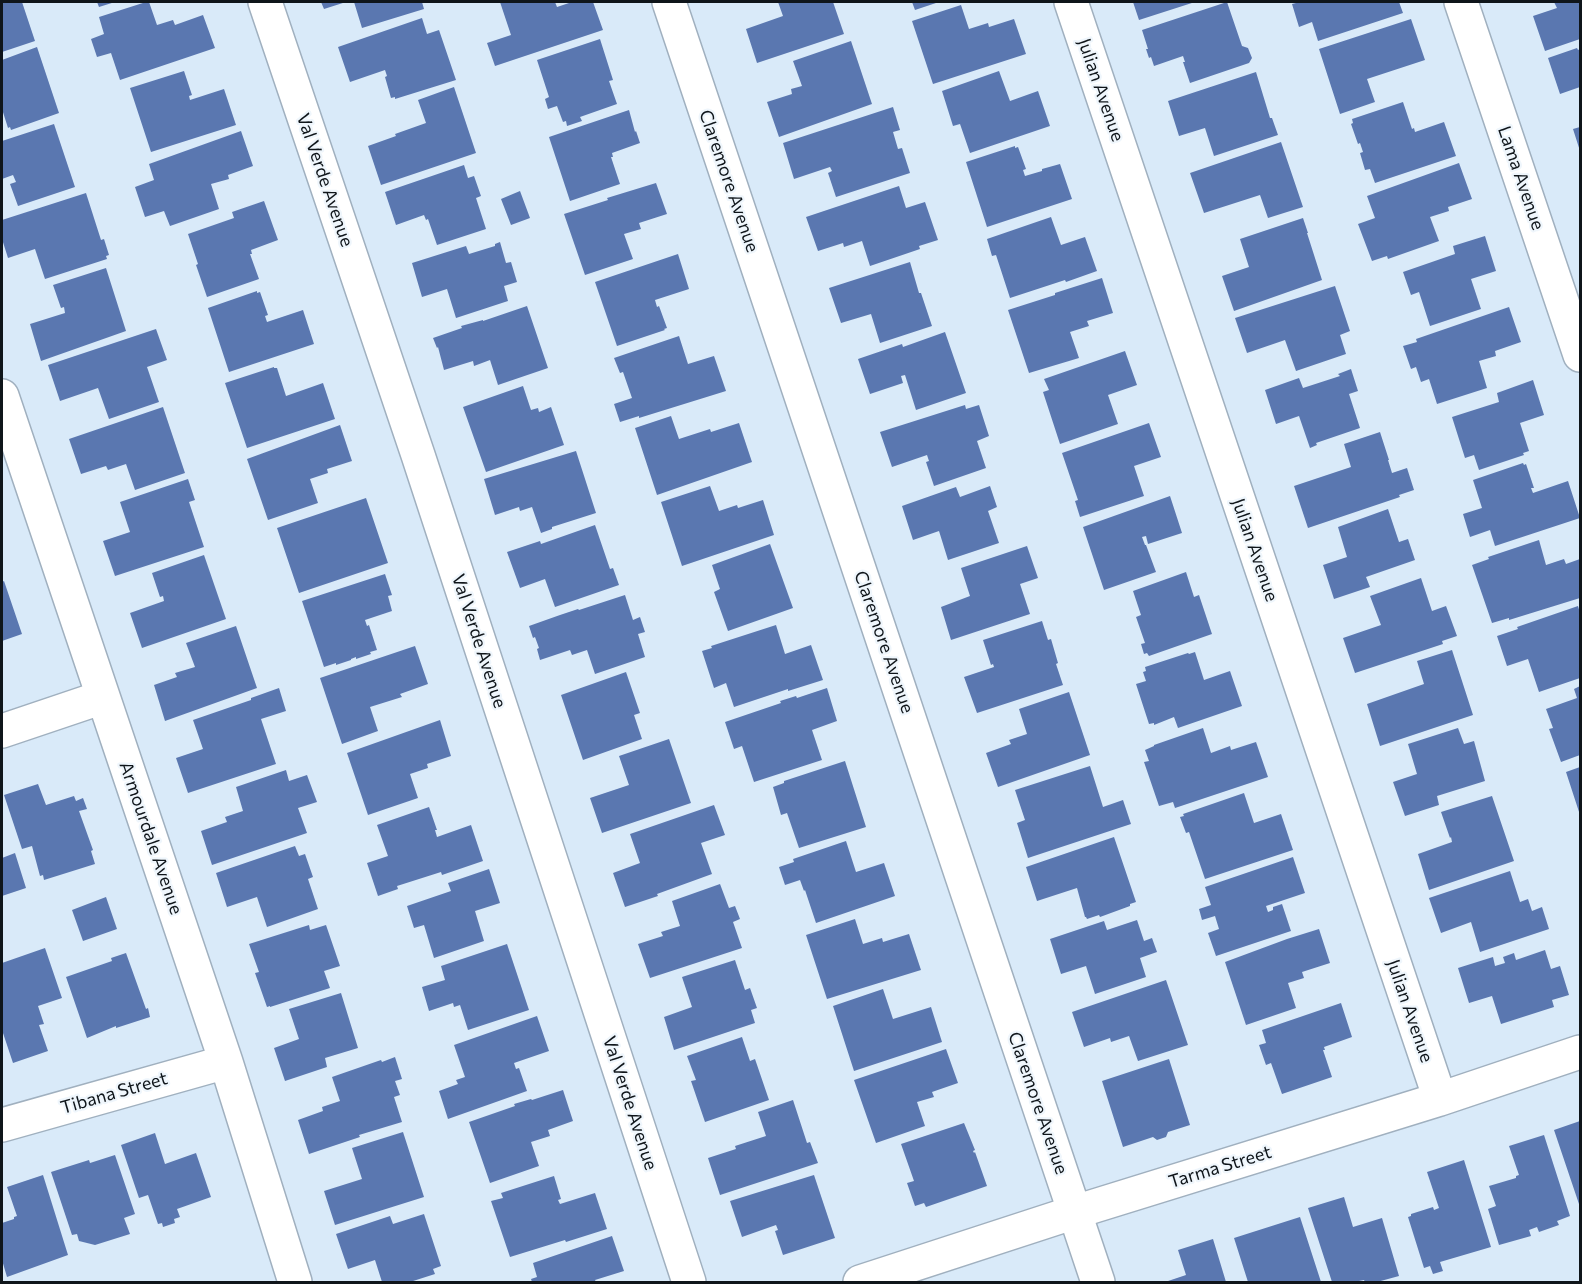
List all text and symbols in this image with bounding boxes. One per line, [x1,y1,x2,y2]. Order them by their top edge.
street label: Julian Avenue [1073,36,1129,144]
street label: Claremore Avenue [695,107,763,255]
street label: Val Verde Avenue [292,110,358,250]
street label: Lama Avenue [1493,123,1549,233]
street label: Julian Avenue [1227,496,1283,604]
street label: Claremore Avenue [850,568,918,716]
street label: Val Verde Avenue [447,571,511,711]
street label: Armourdale Avenue [115,759,187,917]
street label: Julian Avenue [1382,957,1438,1065]
street label: Claremore Avenue [1004,1029,1072,1177]
street label: Val Verde Avenue [598,1033,662,1173]
street label: Tibana Street [58,1067,170,1119]
street label: Tarma Street [1166,1141,1274,1193]

